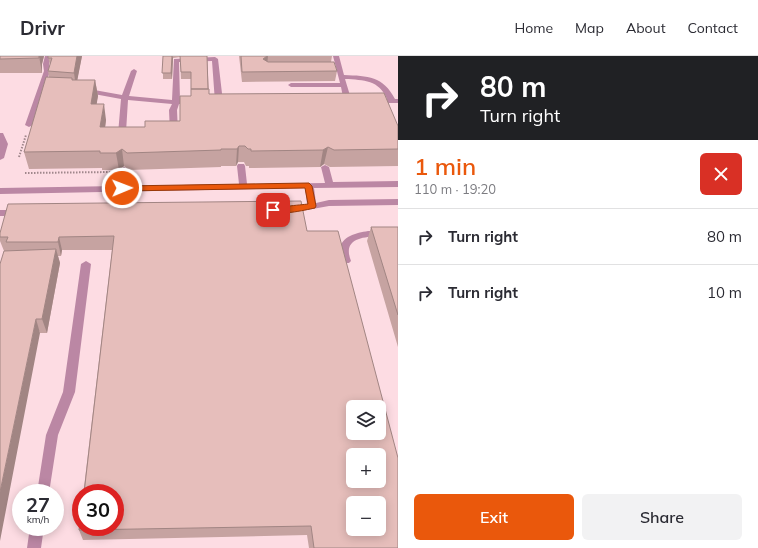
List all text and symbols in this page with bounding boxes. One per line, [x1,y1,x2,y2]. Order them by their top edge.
text: Drivr [20,16,65,40]
text: Home [514,19,553,37]
text: Map [575,19,604,37]
text: About [626,19,666,37]
text: Contact [688,19,738,37]
text: 80 m [480,69,546,104]
icon: right [414,72,466,124]
text: Turn right [480,104,560,127]
text: 1 min [414,151,476,181]
button: close [700,153,742,195]
position arrow [101,167,143,209]
text: 110 m · 19:20 [414,181,496,197]
pin [256,193,290,227]
icon: arrive [262,199,284,221]
icon: right [414,226,436,248]
text: Turn right [448,227,518,246]
text: 80 m [707,227,742,246]
icon: right [414,282,436,304]
text: Turn right [448,283,518,302]
text: 10 m [707,283,742,302]
map controls [346,400,386,536]
button: layers [346,400,386,440]
button: + [346,448,386,488]
speed limit sign: 30 [72,484,124,536]
text: 27 [26,492,50,517]
button: Exit [414,494,574,540]
button: Share [582,494,742,540]
button: − [346,496,386,536]
text: km/h [27,513,49,526]

